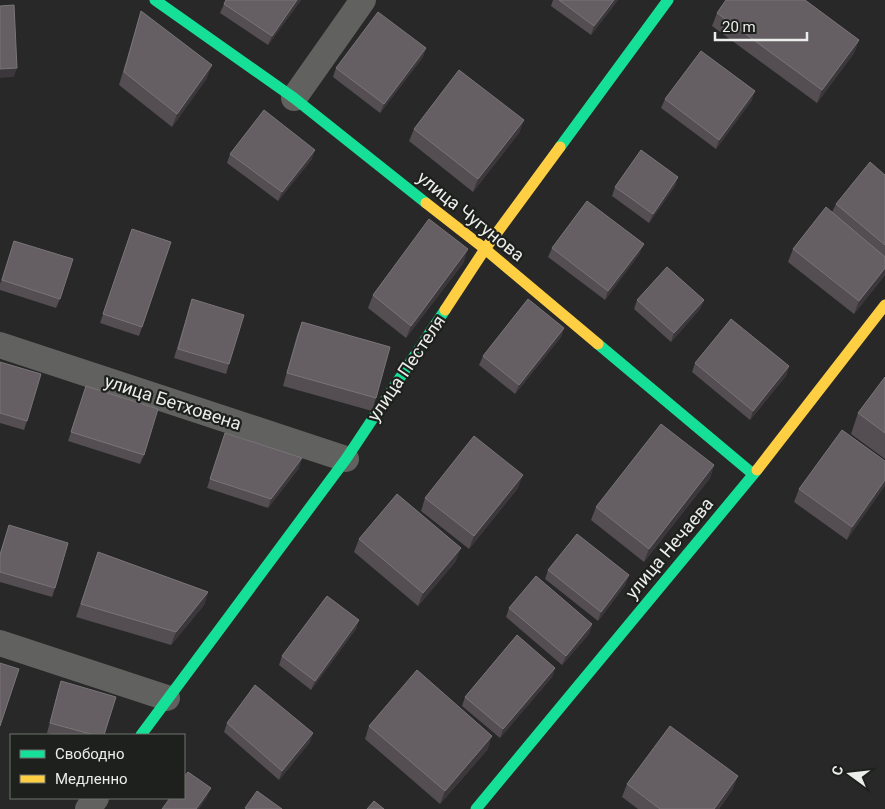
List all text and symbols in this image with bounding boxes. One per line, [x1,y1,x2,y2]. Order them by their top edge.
scale bar [715,10,808,42]
text: 20 m [722,18,756,36]
street label: улица Чугунова [413,166,529,266]
street label: улица Пестеля [363,311,449,425]
street label: улица Бетховена [102,370,244,434]
street label: улица Нечаева [621,493,717,603]
legend [10,734,185,799]
text: Свободно [55,745,124,763]
north arrow [825,749,875,799]
text: С [829,764,846,777]
text: Медленно [55,770,128,788]

